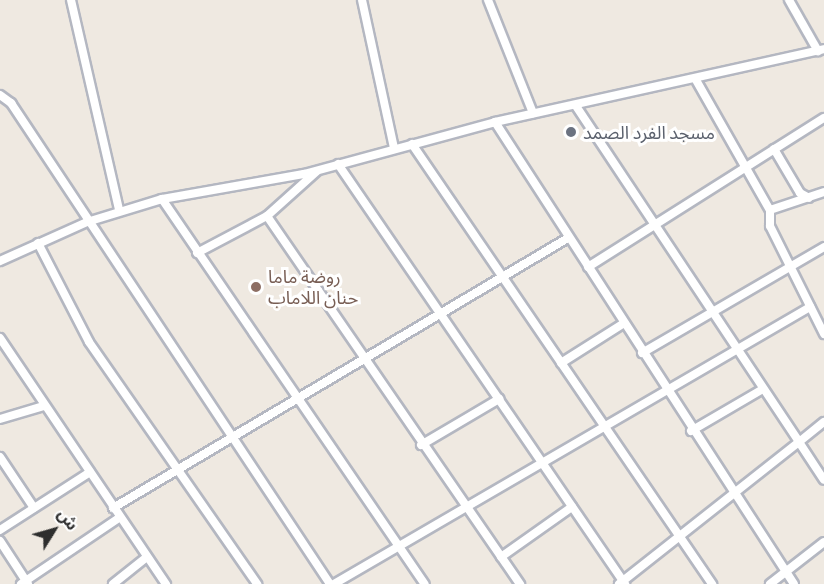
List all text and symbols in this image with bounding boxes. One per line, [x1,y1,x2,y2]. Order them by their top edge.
place label: مسجد الفرد الصمد [583,121,715,143]
marker: مسجد الفرد الصمد [564,125,578,139]
place label: روضة ماما حنان اللاماب [268,266,358,308]
marker: روضة ماما حنان اللاماب [249,280,263,294]
north arrow [24,500,84,560]
text: ش [55,504,83,533]

